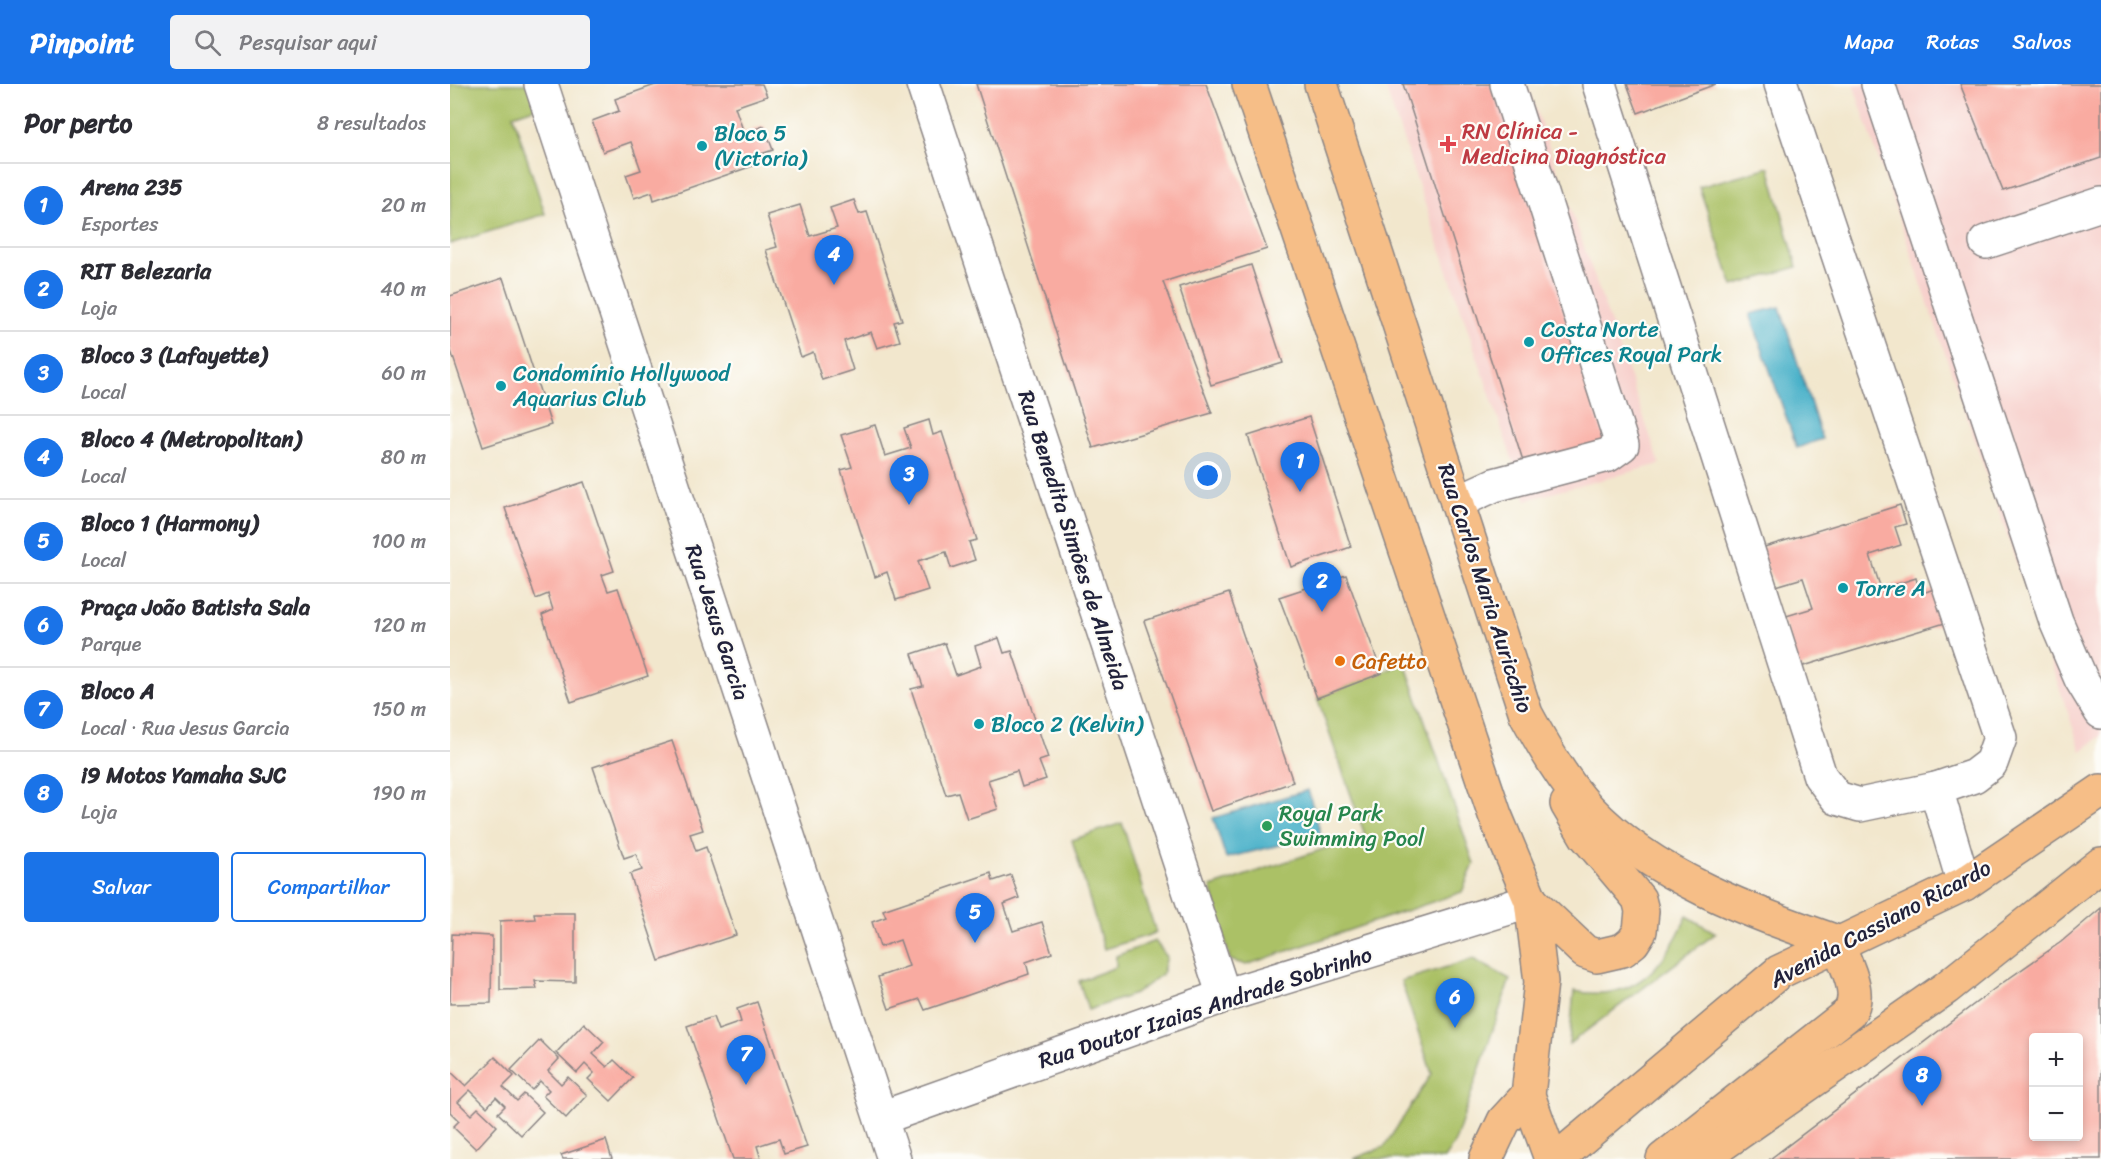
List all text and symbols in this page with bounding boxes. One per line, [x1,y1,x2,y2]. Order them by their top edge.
search box [170,15,590,69]
text: Pinpoint [30,18,134,67]
text: Pesquisar aqui [239,23,377,62]
text: Mapa [1844,23,1893,61]
text: Rotas [1926,23,1979,61]
text: Salvos [2012,23,2071,61]
icon: search [191,26,224,59]
text: Por perto [24,100,132,146]
text: 8 resultados [317,106,426,141]
place label: RN Clínica - Medicina Diagnóstica [1462,112,1667,176]
place label: Bloco 5 (Victoria) [714,114,808,178]
marker: RN Clínica - Medicina Diagnóstica [1439,135,1457,153]
marker: Bloco 5 (Victoria) [695,139,709,153]
text: Arena 235 [81,168,183,207]
text: 1 [39,188,48,223]
text: 20 m [381,188,426,223]
text: Esportes [81,207,158,242]
pin: 4 [814,236,854,285]
text: RIT Belezaria [81,252,211,291]
text: 2 [38,272,49,307]
text: 40 m [380,272,426,307]
text: Loja [81,291,117,326]
place label: Costa Norte Offices Royal Park [1541,310,1722,374]
marker: Costa Norte Offices Royal Park [1522,335,1536,349]
text: Bloco 3 (Lafayette) [81,336,267,375]
place label: Condomínio Hollywood Aquarius Club [512,354,731,418]
text: 3 [38,356,49,391]
text: 60 m [381,356,426,391]
text: Local [81,375,126,410]
marker: Condomínio Hollywood Aquarius Club [494,379,508,393]
street label: Rua Benedita Simões de Almeida [1007,385,1141,695]
text: Bloco 4 (Metropolitan) [81,420,301,459]
text: 4 [37,440,50,475]
text: 80 m [381,440,426,475]
pin: 1 [1280,442,1320,492]
pin: 3 [890,456,928,505]
street label: Rua Carlos Maria Auricchio [1427,458,1544,718]
text: Local [81,459,126,494]
your location [1193,461,1222,490]
text: Bloco 1 (Harmony) [81,504,258,543]
text: 5 [37,524,50,559]
text: 100 m [372,524,426,559]
street label: Rua Jesus Garcia [674,539,761,705]
text: Local [81,543,126,578]
pin: 2 [1302,562,1342,612]
place label: Torre A [1855,569,1926,608]
marker: Torre A [1836,581,1850,595]
text: Praça João Batista Sala [81,588,310,627]
text: 6 [38,608,49,643]
text: 120 m [373,608,426,643]
text: Parque [81,627,141,662]
place label: Cafetto [1352,642,1427,681]
marker: Cafetto [1333,654,1347,668]
text: Bloco A [81,672,155,711]
text: 7 [38,692,49,727]
text: 150 m [372,692,426,727]
place label: Bloco 2 (Kelvin) [991,705,1144,744]
text: Local · Rua Jesus Garcia [81,711,290,746]
marker: Bloco 2 (Kelvin) [972,717,986,731]
text: i9 Motos Yamaha SJC [81,756,286,795]
text: 8 [37,776,50,811]
text: 190 m [372,776,426,811]
place label: Royal Park Swimming Pool [1279,794,1425,858]
text: Loja [81,795,117,830]
marker: Royal Park Swimming Pool [1260,819,1274,833]
street label: Avenida Cassiano Ricardo [1761,848,1998,999]
button: Salvar [24,852,219,922]
button: Compartilhar [231,852,426,922]
pin: 5 [956,894,994,943]
street label: Rua Doutor Izaias Andrade Sobrinho [1033,935,1377,1080]
pin: 6 [1436,978,1474,1028]
map controls [2029,1033,2083,1141]
button: + [2029,1033,2083,1087]
pin: 7 [726,1036,766,1085]
pin: 8 [1902,1056,1942,1106]
button: − [2029,1087,2083,1141]

